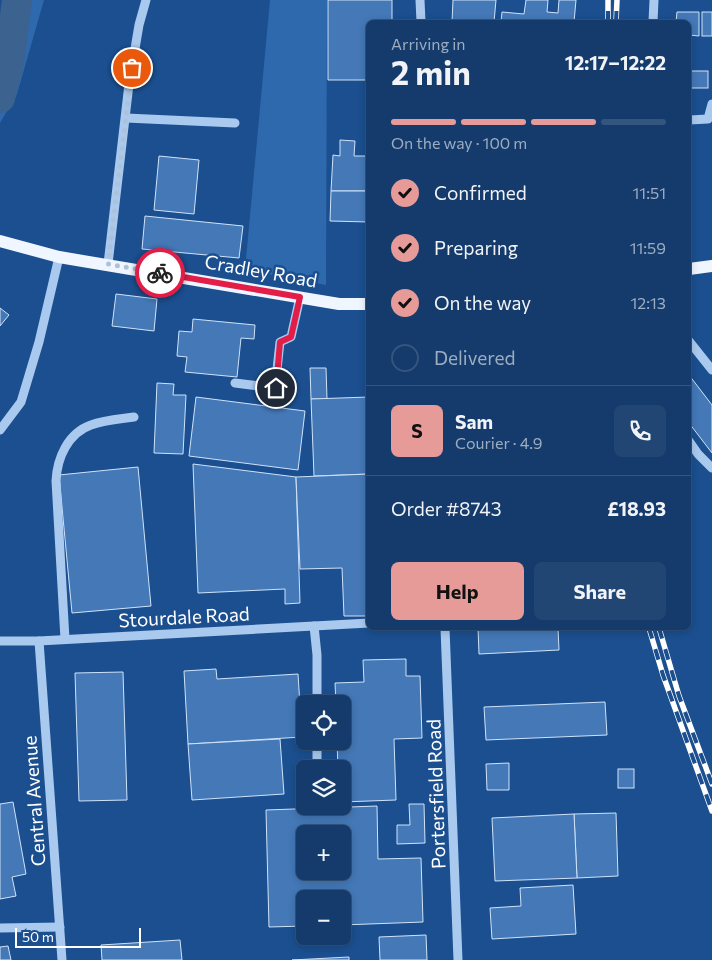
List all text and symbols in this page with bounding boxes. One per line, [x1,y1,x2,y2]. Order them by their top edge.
text: Arriving in [391,34,465,53]
pin [111,47,153,89]
text: 12:17–12:22 [565,51,666,74]
text: 2 min [391,52,471,92]
icon: bag [118,54,146,82]
text: On the way · 100 m [391,133,527,152]
icon: check [391,179,419,207]
text: Confirmed [434,181,527,204]
text: 11:51 [633,183,666,202]
icon: check [391,234,419,262]
text: Preparing [434,236,518,259]
text: 11:59 [630,238,666,257]
courier [135,248,185,298]
street label: Cradley Road [203,249,319,292]
icon: bike [146,259,174,287]
icon: check [391,289,419,317]
text: On the way [434,291,531,314]
text: 12:13 [631,293,666,312]
text: Delivered [434,346,515,369]
pin [255,367,297,409]
icon: home [262,374,290,402]
button: phone [614,405,666,457]
text: Sam [455,410,493,433]
text: S [411,419,423,442]
text: Courier · 4.9 [455,433,542,452]
text: Order #8743 [391,497,502,520]
text: £18.93 [607,497,666,520]
button: Help [391,562,524,620]
button: Share [534,562,666,620]
street label: Stourdale Road [118,602,250,631]
map controls [296,695,351,945]
button: locate [296,695,351,750]
street label: Portersfield Road [421,719,450,870]
street label: Central Avenue [17,735,50,867]
button: layers [296,760,351,815]
button: + [296,825,351,880]
button: − [296,890,351,945]
scale bar [15,925,141,948]
text: 50 m [22,928,54,945]

